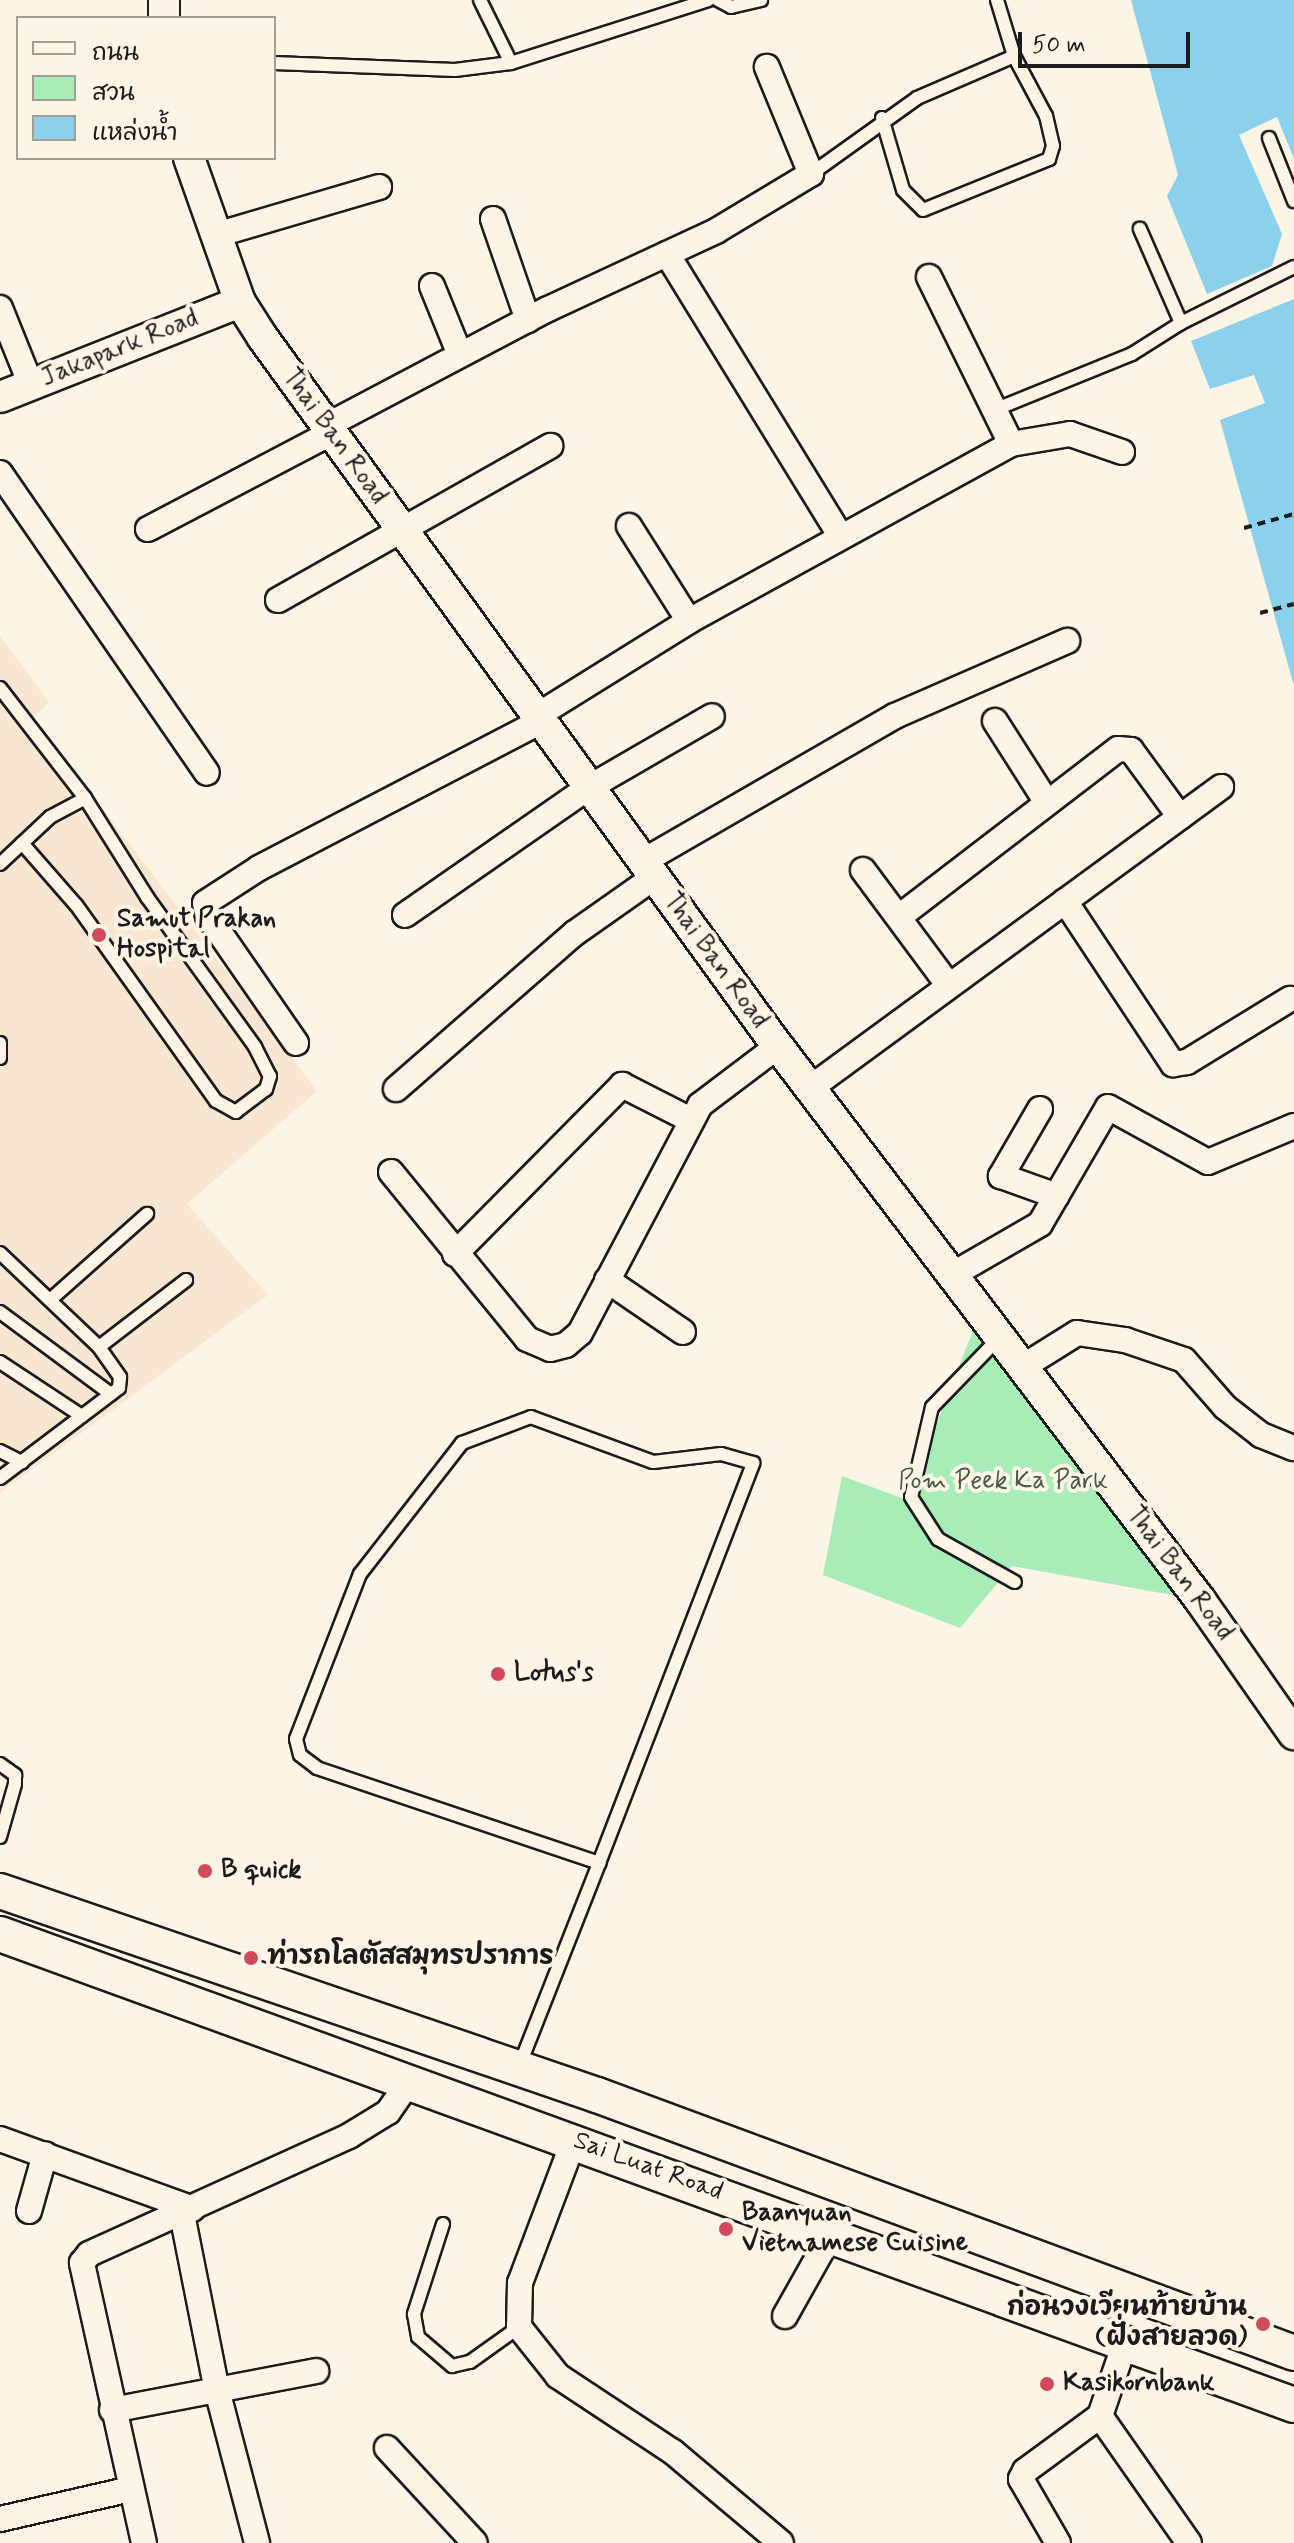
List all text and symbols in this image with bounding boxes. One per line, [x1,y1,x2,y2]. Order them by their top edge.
legend [16,16,276,160]
scale bar [1022,16,1194,66]
text: 50 m [1032,30,1086,61]
text: ถนน [92,38,139,69]
text: สวน [92,78,135,109]
text: แหล่งน้ำ [92,118,178,149]
street label: Jakapark Road [37,304,203,394]
street label: Thai Ban Road [275,364,393,510]
street label: Thai Ban Road [656,888,774,1034]
place label: Samut Prakan Hospital [117,904,276,966]
marker: Samut Prakan Hospital [88,924,110,946]
park label: Pom Peek Ka Park [900,1466,1106,1498]
street label: Thai Ban Road [1119,1502,1239,1646]
place label: Lotus's [514,1658,593,1690]
marker: Lotus's [489,1665,507,1683]
place label: B quick [221,1855,301,1887]
marker: B quick [196,1862,214,1880]
place label: ท่ารถโลตัสสมุทรปราการ [267,1942,554,1974]
marker: ท่ารถโลตัสสมุทรปราการ [242,1949,260,1967]
street label: Sai Luat Road [573,2127,723,2207]
place label: Baanyuan Vietnamese Cuisine [742,2198,973,2260]
marker: Baanyuan Vietnamese Cuisine [717,2220,735,2238]
place label: ก่อนวงเวียนท้ายบ้าน (ฝั่งสายลวด) [1007,2293,1247,2354]
marker: ก่อนวงเวียนท้ายบ้าน (ฝั่งสายลวด) [1254,2315,1272,2333]
place label: Kasikornbank [1063,2368,1215,2400]
marker: Kasikornbank [1038,2375,1056,2393]

